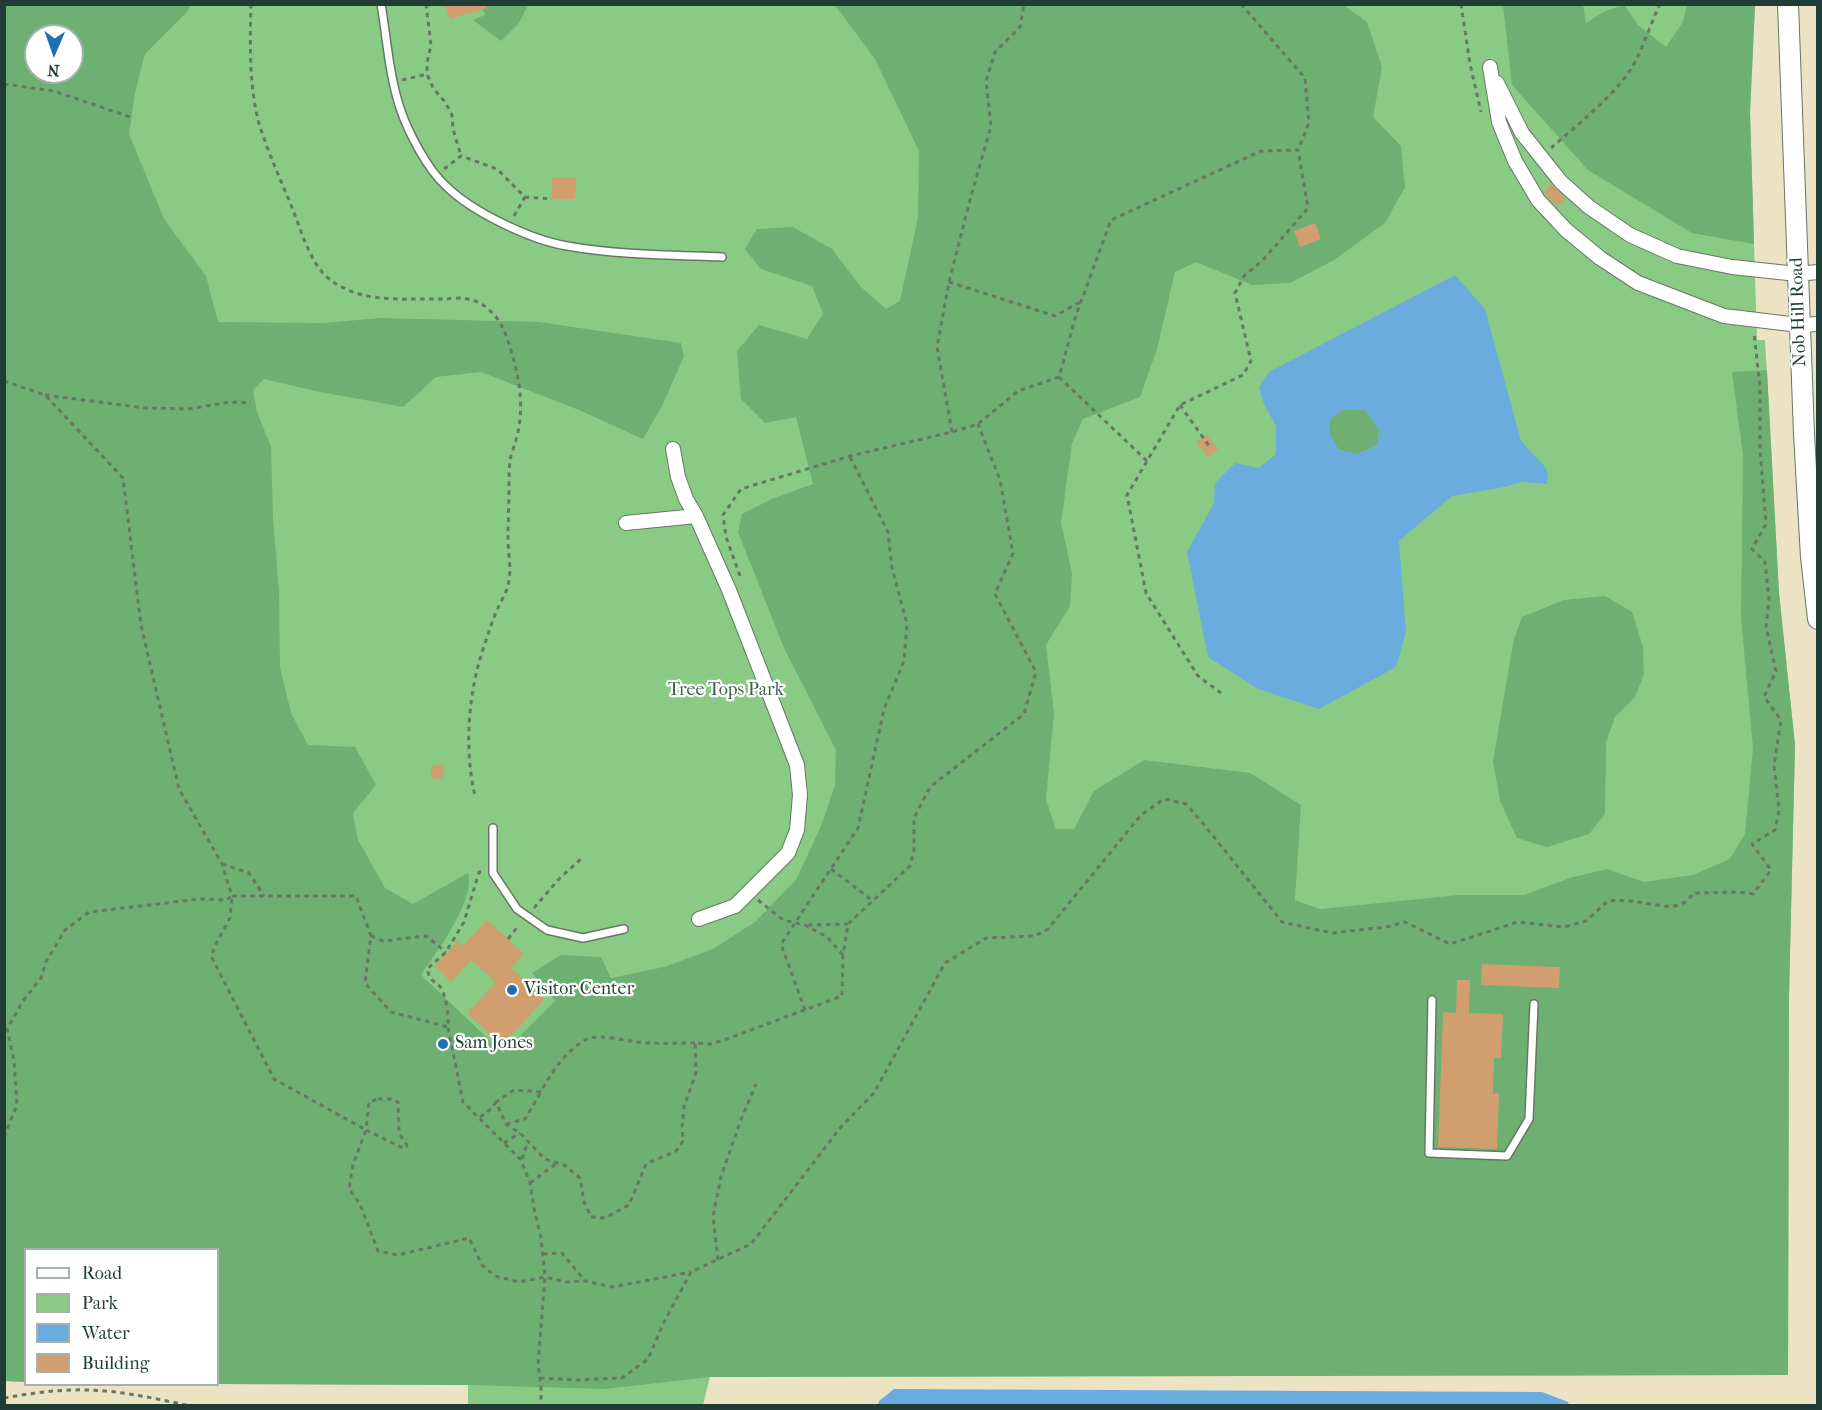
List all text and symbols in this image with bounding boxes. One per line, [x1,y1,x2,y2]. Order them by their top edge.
north arrow [24,24,84,84]
text: N [47,61,60,80]
street label: Nob Hill Road [1786,257,1812,367]
park label: Tree Tops Park [668,680,784,702]
place label: Visitor Center [524,979,634,1001]
marker: Visitor Center [505,983,519,997]
place label: Sam Jones [455,1033,533,1055]
marker: Sam Jones [436,1037,450,1051]
legend [24,1248,219,1386]
text: Road [82,1263,122,1284]
text: Park [82,1293,118,1314]
text: Water [82,1323,130,1344]
text: Building [82,1353,149,1374]

